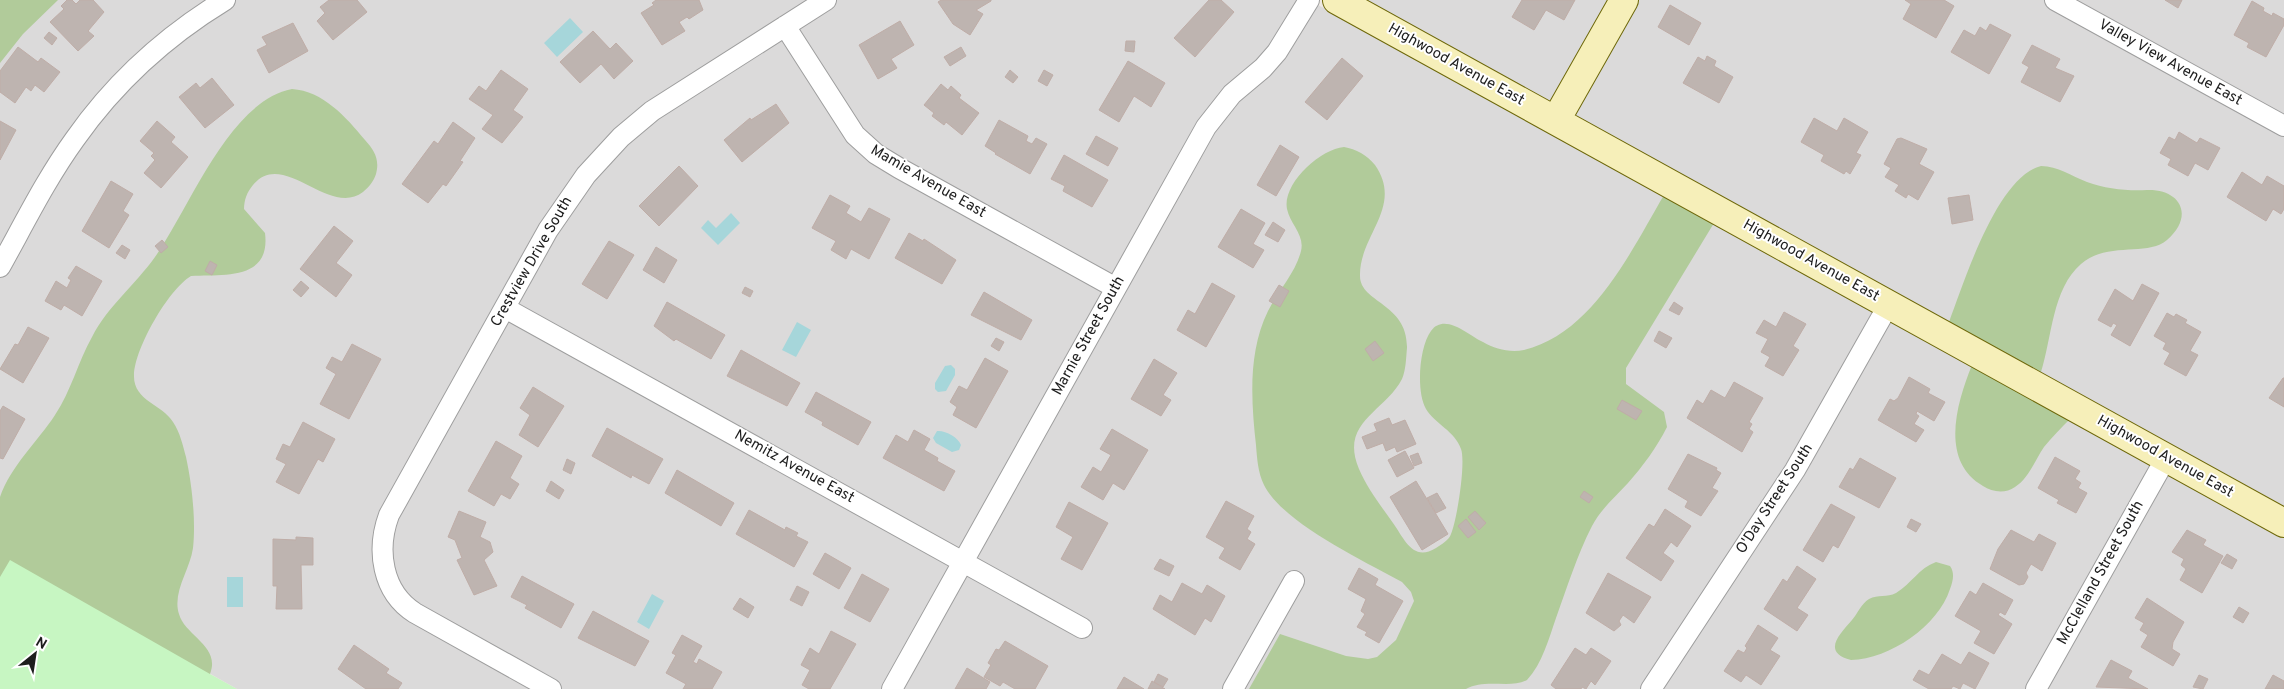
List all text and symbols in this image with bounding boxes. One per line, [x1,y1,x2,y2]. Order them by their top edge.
street label: Valley View Avenue East [2095,16,2245,110]
street label: Highwood Avenue East [1384,20,1528,110]
street label: Mamie Avenue East [867,141,989,223]
street label: Crestview Drive South [487,193,577,331]
street label: Highwood Avenue East [1739,216,1883,306]
street label: Marnie Street South [1048,273,1130,399]
street label: Highwood Avenue East [2093,412,2237,502]
street label: Nemitz Avenue East [731,426,857,508]
street label: O'Day Street South [1732,440,1818,558]
street label: McClelland Street South [2053,498,2149,648]
north arrow [10,629,60,679]
text: N [32,634,49,654]

